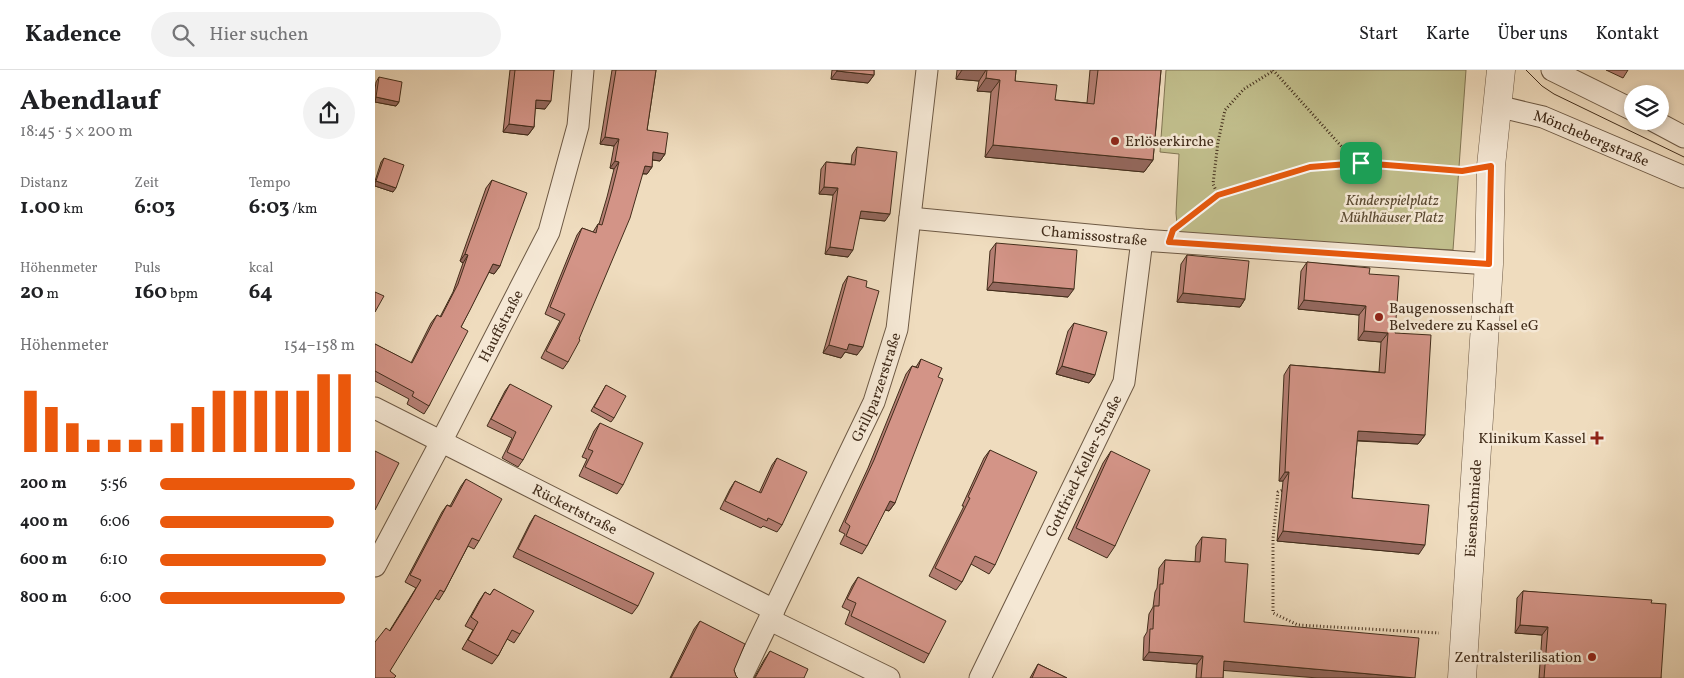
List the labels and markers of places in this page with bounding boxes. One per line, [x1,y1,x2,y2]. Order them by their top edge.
place label: Erlöserkirche [1125,132,1214,153]
marker: Erlöserkirche [1109,135,1121,147]
pin [1340,142,1382,184]
place label: Baugenossenschaft Belvedere zu Kassel eG [1389,299,1539,337]
marker: Baugenossenschaft Belvedere zu Kassel eG [1373,311,1385,323]
place label: Klinikum Kassel [1478,429,1586,450]
marker: Klinikum Kassel [1590,431,1604,445]
place label: Zentralsterilisation [1454,648,1582,669]
marker: Zentralsterilisation [1586,651,1598,663]

